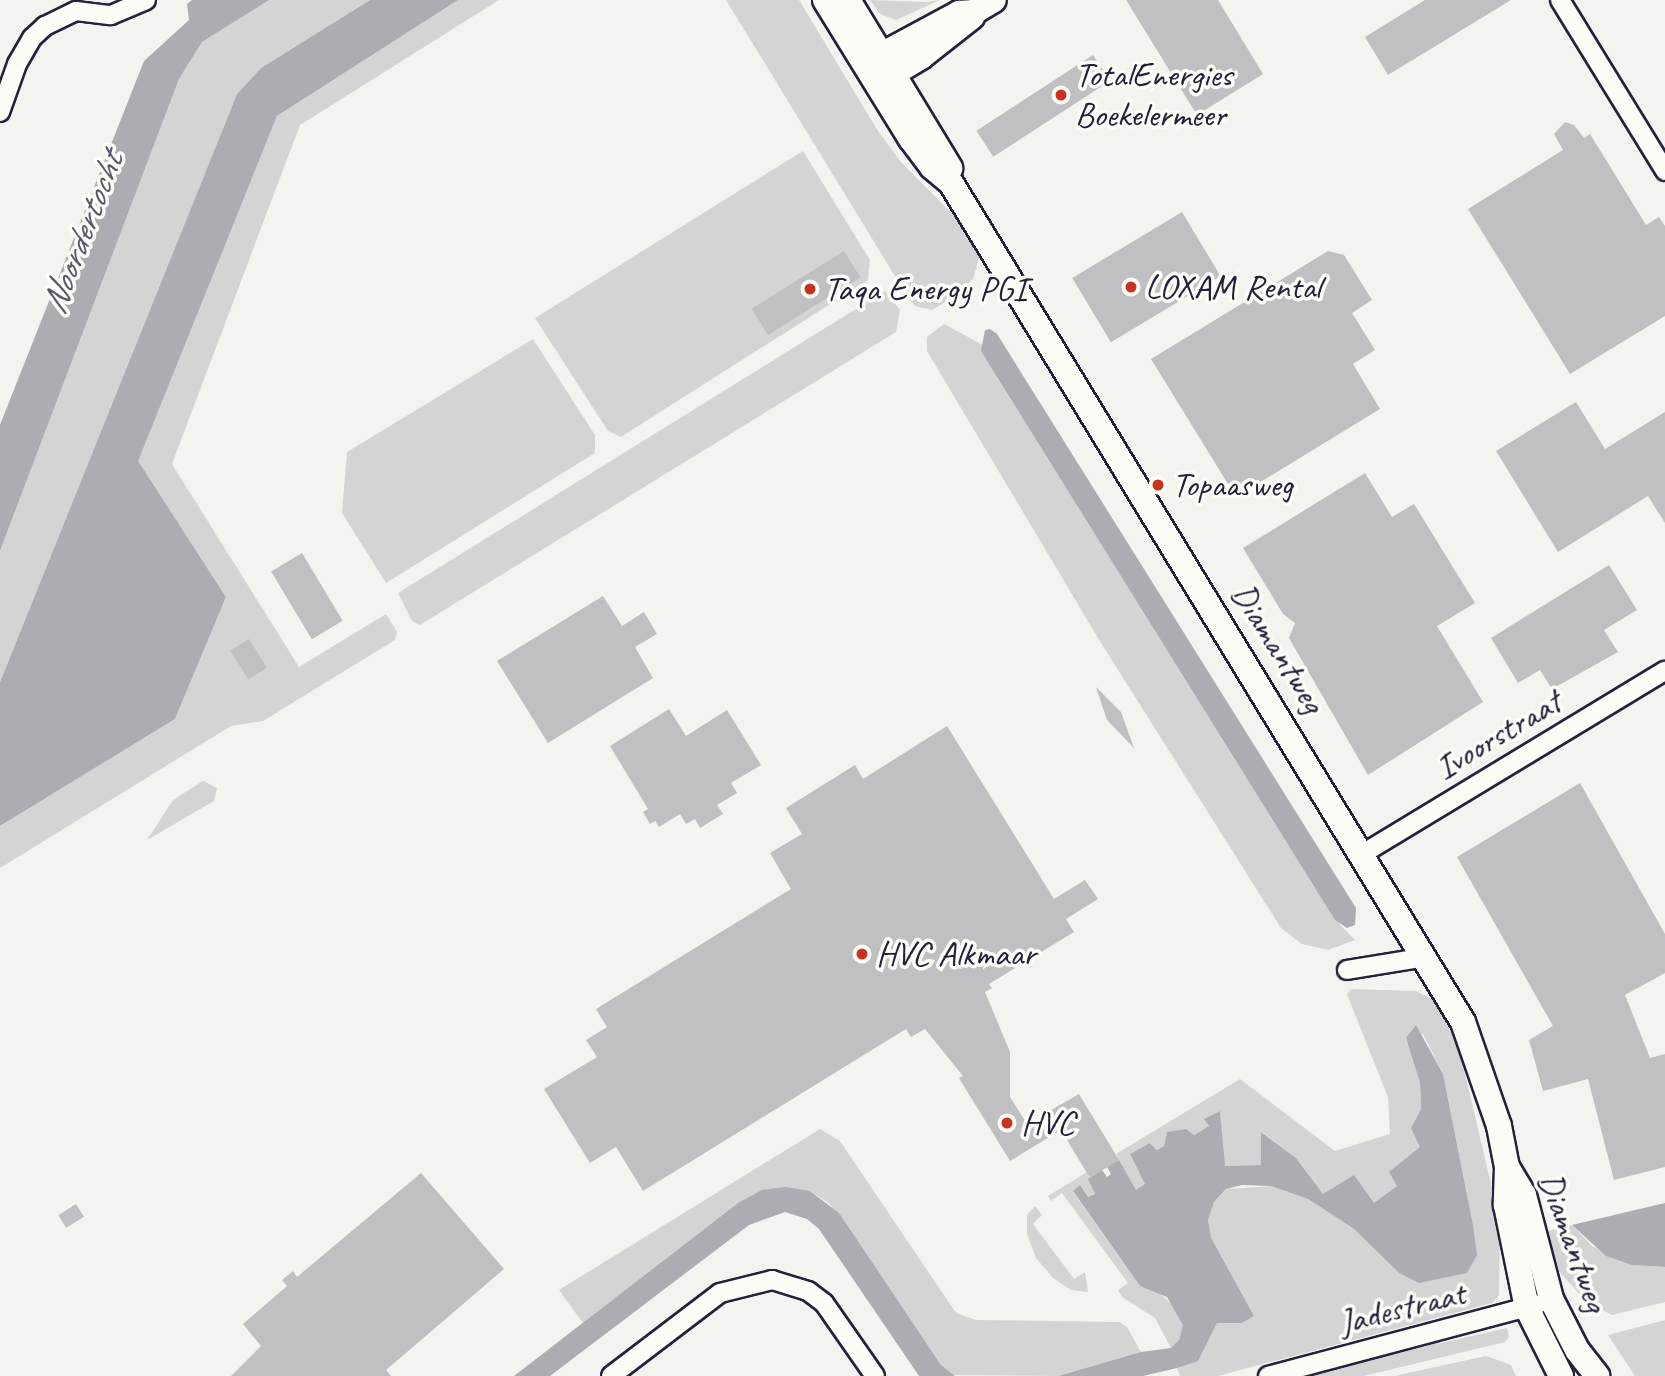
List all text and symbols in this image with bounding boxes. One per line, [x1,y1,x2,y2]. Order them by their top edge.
place label: TotalEnergies Boekelermeer [1075,54,1232,136]
marker: TotalEnergies Boekelermeer [1053,87,1069,103]
water label: Noordertocht [31,146,133,320]
place label: LOXAM Rental [1145,266,1321,308]
place label: Taqa Energy PGI [824,268,1026,310]
marker: LOXAM Rental [1123,279,1139,295]
marker: Taqa Energy PGI [802,281,818,297]
place label: Topaasweg [1172,464,1293,506]
marker: Topaasweg [1150,477,1166,493]
street label: Diamantweg [1222,576,1334,720]
street label: Ivoorstraat [1427,681,1569,789]
place label: HVC Alkmaar [876,933,1036,975]
marker: HVC Alkmaar [854,946,870,962]
place label: HVC [1021,1102,1074,1144]
marker: HVC [999,1115,1015,1131]
street label: Diamantweg [1529,1167,1617,1317]
street label: Jadestraat [1335,1272,1469,1344]

